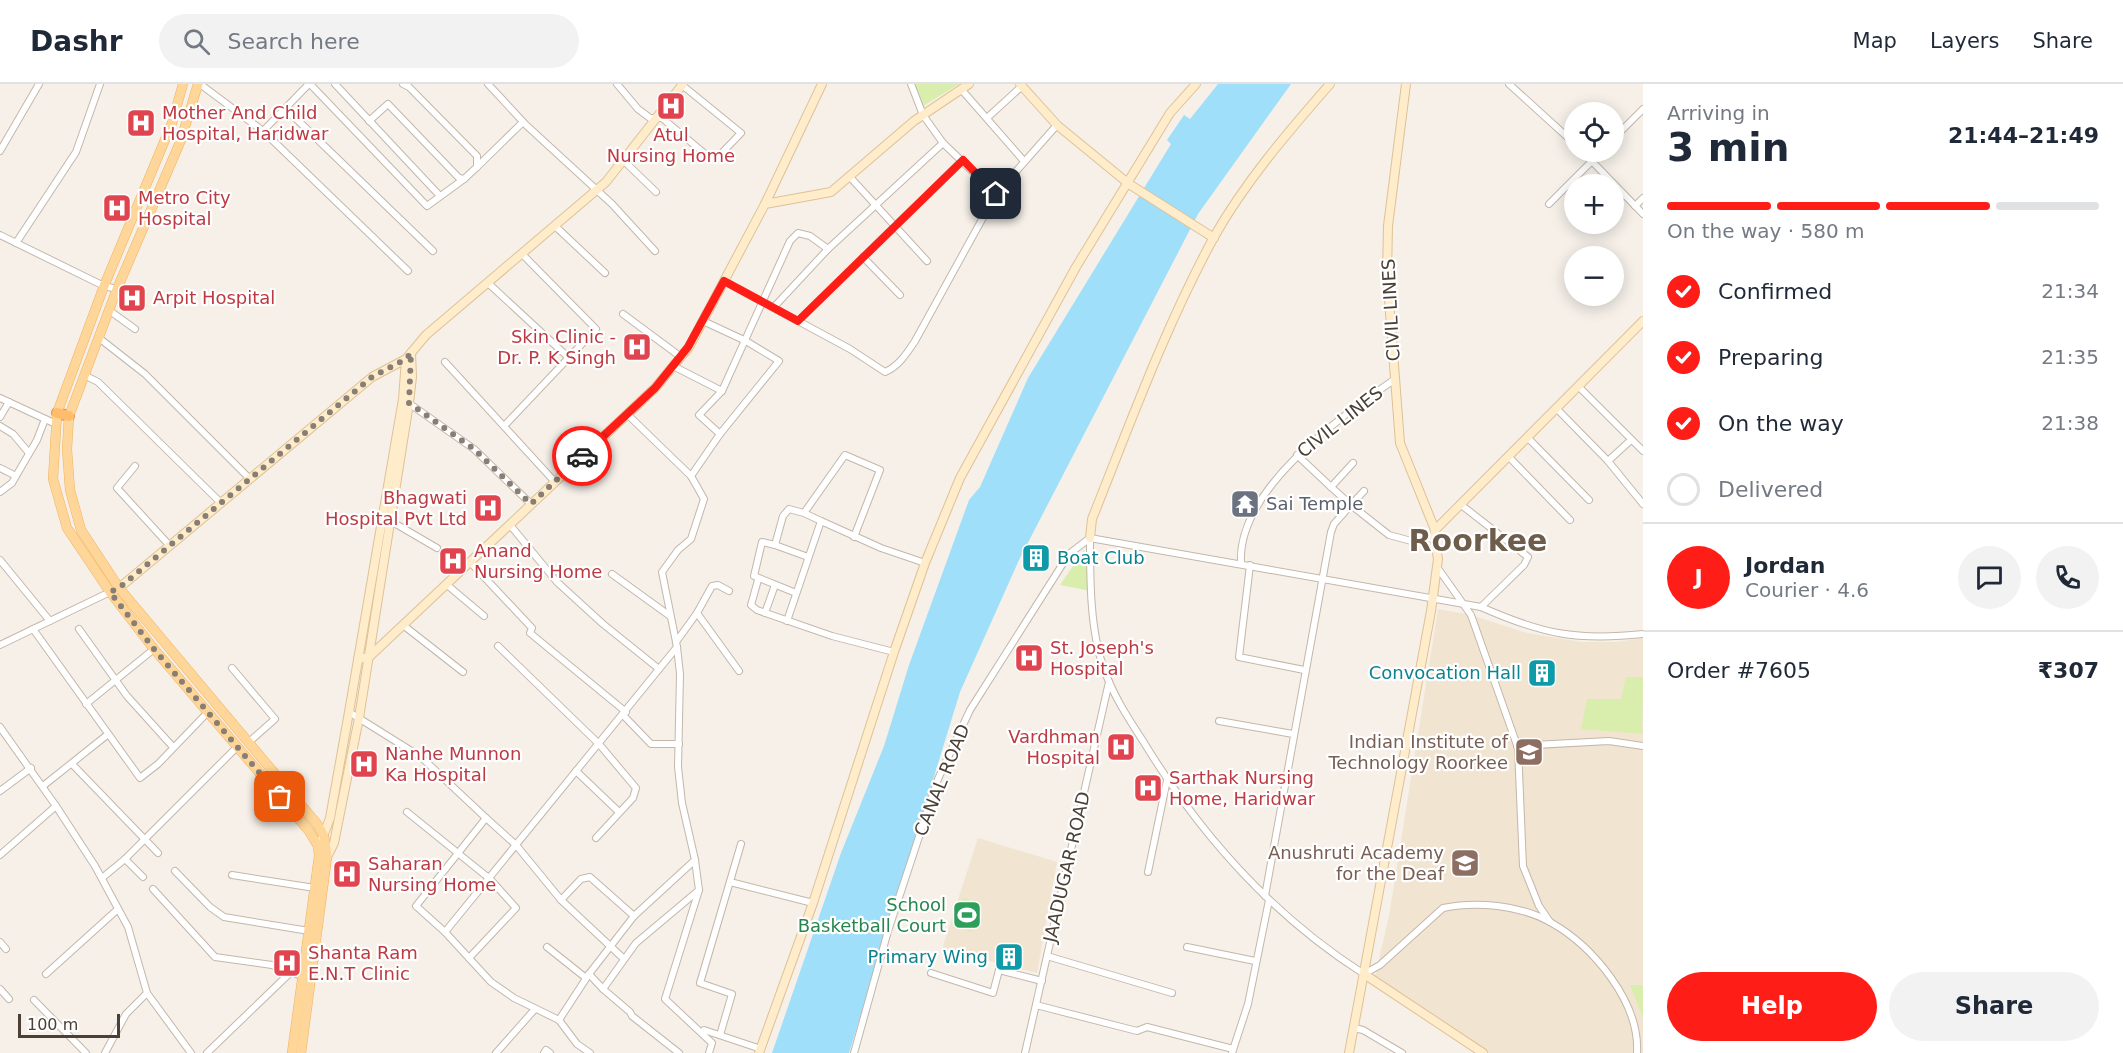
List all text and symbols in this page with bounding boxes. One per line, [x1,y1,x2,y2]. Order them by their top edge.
search box [159,14,579,68]
text: Dashr [30,25,123,58]
icon: search [180,25,213,58]
text: Search here [228,29,360,54]
text: Map [1853,29,1897,53]
text: Layers [1930,29,1999,53]
text: Share [2032,29,2093,53]
hospital icon: Atul Nursing Home [655,90,687,122]
text: Arriving in [1667,101,1770,125]
place label: Mother And Child Hospital, Haridwar [162,102,329,144]
map controls [1564,102,1624,306]
button: locate [1564,102,1624,162]
hospital icon: Mother And Child Hospital, Haridwar [125,107,157,139]
text: 21:44–21:49 [1948,123,2099,148]
place label: Atul Nursing Home [607,124,735,166]
text: 3 min [1667,125,1789,170]
pin [970,168,1021,219]
button: + [1564,174,1624,234]
icon: home [979,177,1012,210]
place label: Metro City Hospital [138,187,231,229]
hospital icon: Metro City Hospital [101,192,133,224]
text: On the way · 580 m [1667,219,1865,243]
button: − [1564,246,1624,306]
street label: CIVIL LINES [1377,258,1404,362]
icon: check [1667,275,1700,308]
text: Confirmed [1718,279,1832,304]
text: 21:34 [2041,279,2099,303]
hospital icon: Arpit Hospital [116,282,148,314]
place label: Arpit Hospital [153,287,275,308]
place label: Skin Clinic - Dr. P. K Singh [497,326,616,368]
hospital icon: Skin Clinic - Dr. P. K Singh [621,331,653,363]
icon: check [1667,341,1700,374]
text: Preparing [1718,345,1824,370]
text: 21:35 [2041,345,2099,369]
street label: CIVIL LINES [1293,382,1387,462]
icon: check [1667,407,1700,440]
text: On the way [1718,411,1844,436]
text: 21:38 [2041,411,2099,435]
courier [552,426,612,486]
icon: car [566,440,599,473]
text: Delivered [1718,477,1823,502]
place label: Bhagwati Hospital Pvt Ltd [325,487,467,529]
temple icon: Sai Temple [1229,488,1261,520]
hospital icon: Bhagwati Hospital Pvt Ltd [472,492,504,524]
place label: Sai Temple [1266,493,1363,514]
district label: Roorkee [1409,523,1547,558]
place label: Anand Nursing Home [474,540,602,582]
building icon: Boat Club [1020,542,1052,574]
hospital icon: Anand Nursing Home [437,545,469,577]
button: chat [1958,546,2021,609]
button: phone [2036,546,2099,609]
place label: Boat Club [1057,547,1145,568]
text: Jordan [1745,553,1825,578]
text: J [1694,565,1703,590]
text: Courier · 4.6 [1745,578,1869,602]
place label: St. Joseph's Hospital [1050,637,1154,679]
hospital icon: St. Joseph's Hospital [1013,642,1045,674]
building icon: Convocation Hall [1526,657,1558,689]
text: Order #7605 [1667,658,1811,683]
text: ₹307 [2038,658,2099,683]
place label: Convocation Hall [1369,662,1521,683]
street label: CANAL ROAD [910,721,974,839]
place label: Vardhman Hospital [1008,726,1100,768]
hospital icon: Vardhman Hospital [1105,731,1137,763]
place label: Indian Institute of Technology Roorkee [1327,731,1509,773]
school or university icon: Indian Institute of Technology Roorkee [1513,736,1545,768]
place label: Nanhe Munnon Ka Hospital [385,743,521,785]
hospital icon: Nanhe Munnon Ka Hospital [348,748,380,780]
place label: Sarthak Nursing Home, Haridwar [1169,767,1316,809]
pin [254,771,305,822]
hospital icon: Sarthak Nursing Home, Haridwar [1132,772,1164,804]
icon: bag [263,780,296,813]
street label: JAADUGAR ROAD [1039,789,1094,945]
place label: Anushruti Academy for the Deaf [1268,842,1445,884]
school or university icon: Anushruti Academy for the Deaf [1449,847,1481,879]
place label: Saharan Nursing Home [368,853,496,895]
hospital icon: Saharan Nursing Home [331,858,363,890]
place label: School Basketball Court [798,894,946,936]
sports icon: School Basketball Court [951,899,983,931]
building icon: Primary Wing [993,941,1025,973]
place label: Shanta Ram E.N.T Clinic [308,942,418,984]
place label: Primary Wing [867,946,988,967]
hospital icon: Shanta Ram E.N.T Clinic [271,947,303,979]
button: Help [1667,972,1877,1041]
button: Share [1889,972,2099,1041]
scale bar [18,1011,120,1038]
text: 100 m [27,1015,78,1034]

